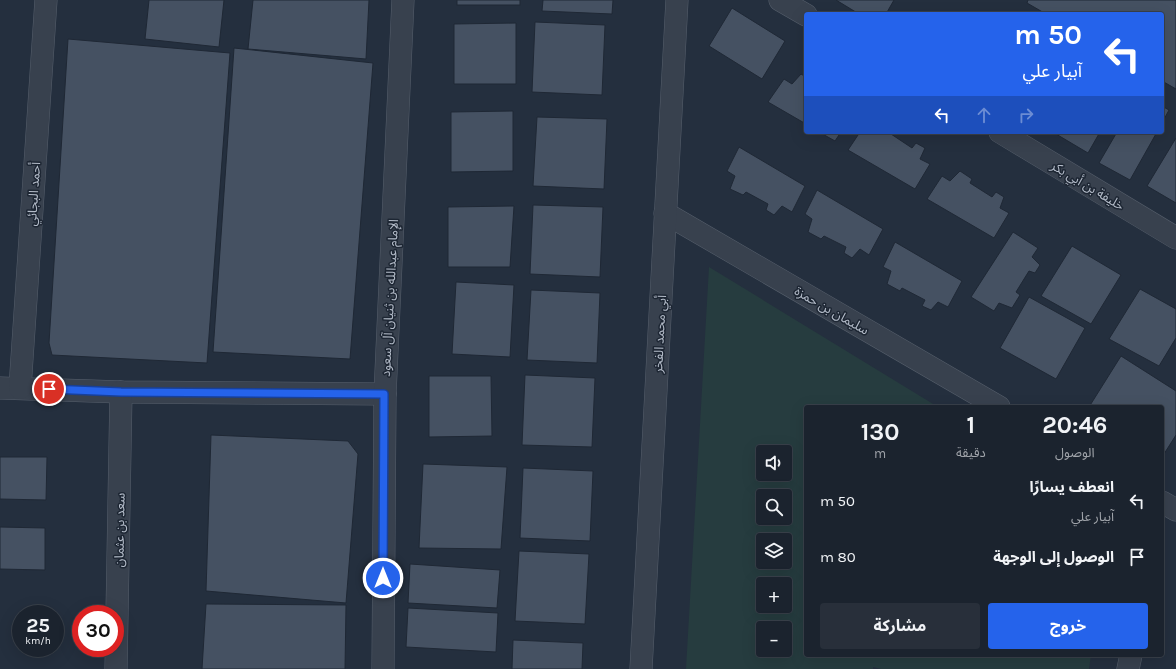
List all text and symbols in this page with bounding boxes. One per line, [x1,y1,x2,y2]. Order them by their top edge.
text: 50 m [1014,18,1082,51]
icon: left [1096,28,1148,80]
text: آبيار علي [1022,60,1082,82]
icon: left [931,104,953,126]
icon: ahead [973,104,995,126]
icon: right [1015,104,1037,126]
street label: خليفة بن أبي بكر [1046,157,1128,216]
street label: أحمد البجائي [23,161,46,227]
street label: الإمام عبدالله بن ثنيان آل سعود [378,219,403,377]
street label: سليمان بن حمزة [791,283,872,339]
street label: أبي محمد الفخر [649,295,672,375]
pin [32,372,66,406]
icon: arrive [38,378,60,400]
text: 1 [967,411,975,439]
text: 20:46 [1042,411,1107,439]
text: 130 [861,418,899,446]
map controls [756,445,792,657]
button: sound [756,445,792,481]
text: دقيقة [956,445,986,460]
text: الوصول [1055,445,1095,460]
text: m [874,446,886,461]
text: انعطف يسارًا [1030,478,1114,496]
button: search [756,489,792,525]
icon: left [1126,490,1148,512]
text: 50 m [820,492,855,510]
street label: سعد بن عثمان [111,493,129,567]
text: آبيار علي [1071,509,1114,524]
button: layers [756,533,792,569]
icon: arrive [1126,546,1148,568]
text: 80 m [820,548,856,566]
text: الوصول إلى الوجهة [993,548,1114,566]
position arrow [362,557,404,599]
button: + [756,577,792,613]
button: مشاركة [820,603,980,649]
button: خروج [988,603,1148,649]
speed limit sign: 30 [72,605,124,657]
text: 25 [26,614,50,637]
button: − [756,621,792,657]
text: km/h [25,635,51,647]

